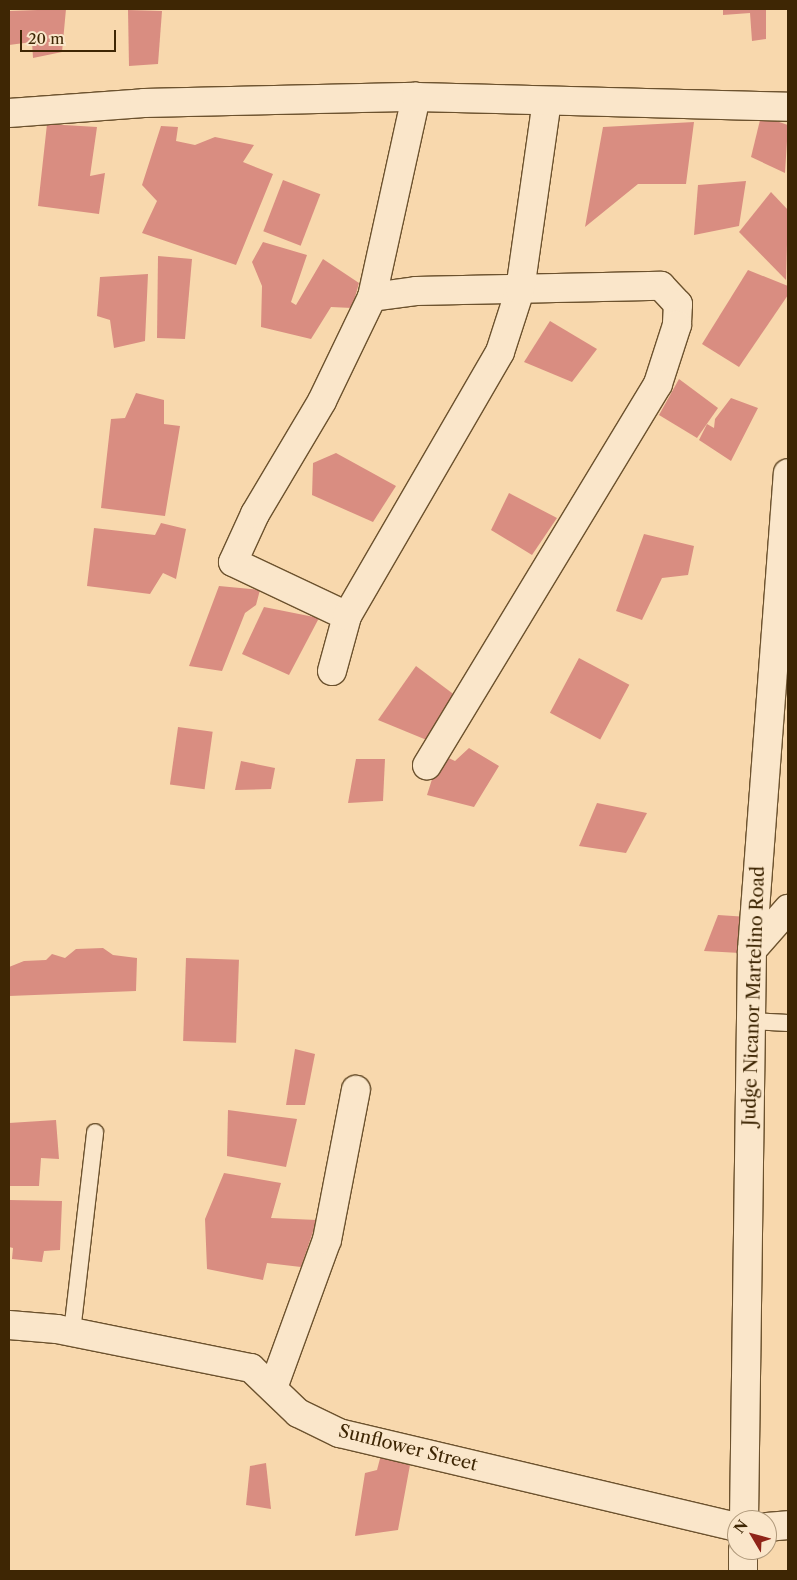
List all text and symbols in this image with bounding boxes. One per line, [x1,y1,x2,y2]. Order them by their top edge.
scale bar [22,20,119,52]
text: 20 m [28,29,64,48]
street label: Judge Nicanor Martelino Road [739,866,769,1126]
street label: Sunflower Street [336,1420,480,1476]
north arrow [727,1510,777,1560]
text: N [730,1516,752,1537]

